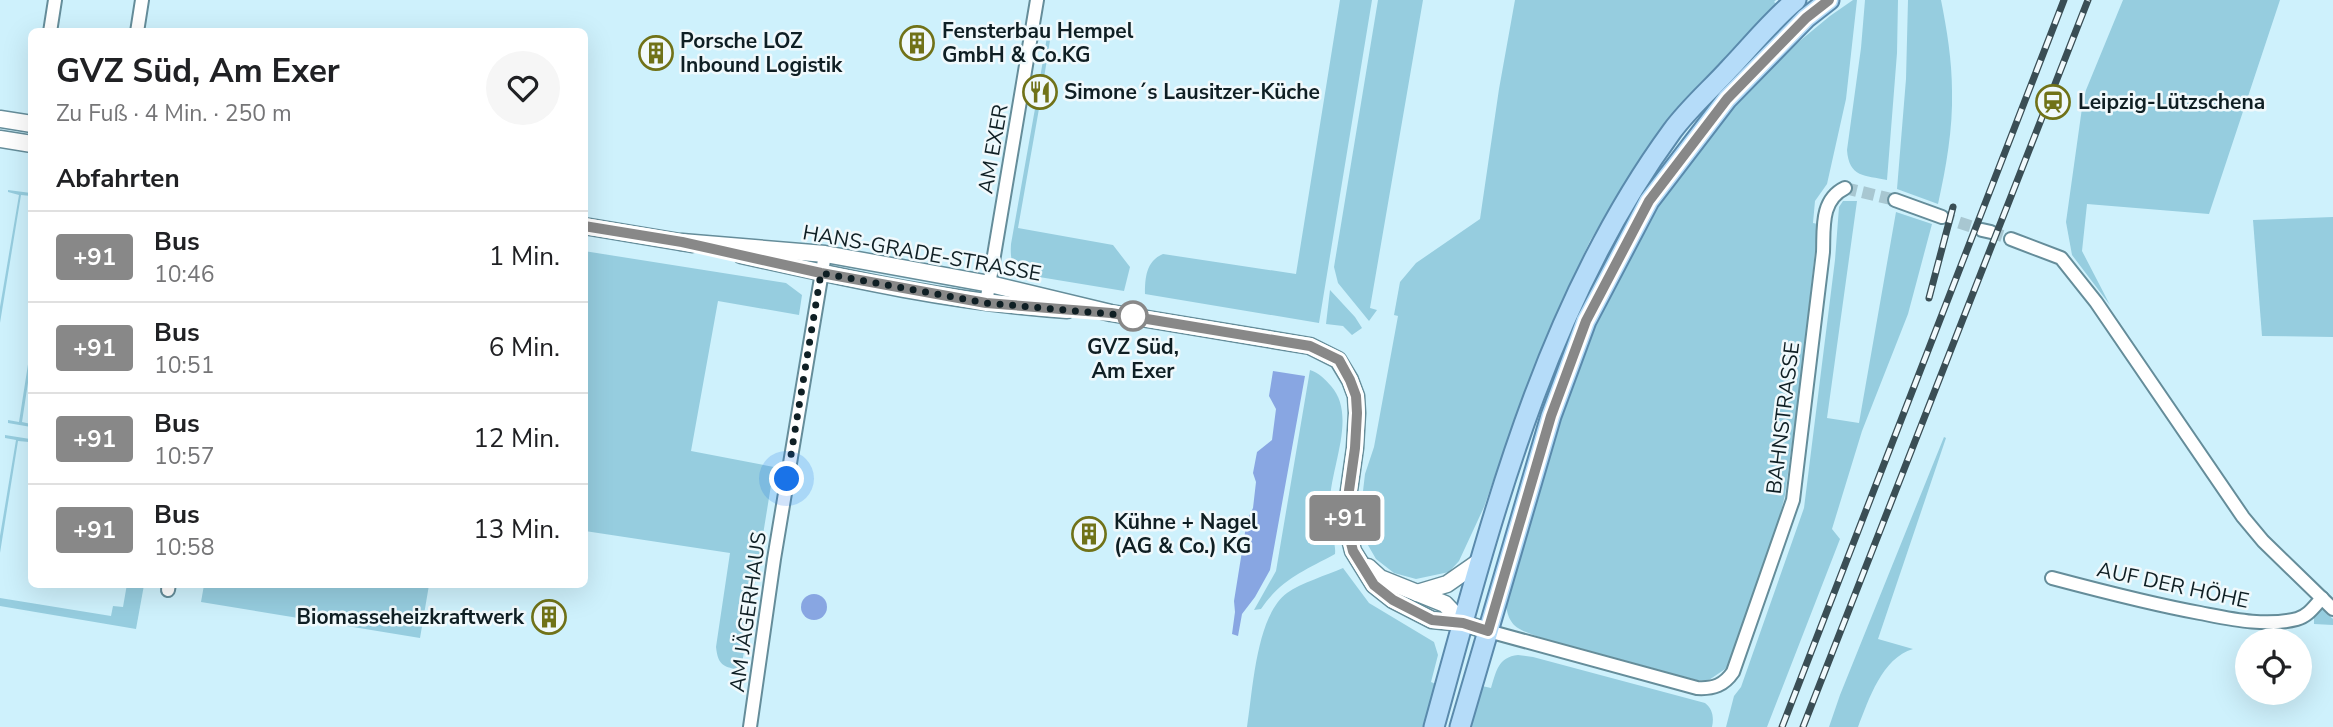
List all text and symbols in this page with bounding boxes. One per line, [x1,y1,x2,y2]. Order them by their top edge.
place label: Fensterbau Hempel GmbH & Co.KG [942,17,1134,69]
building icon: Fensterbau Hempel GmbH & Co.KG [898,24,936,62]
place label: Porsche LOZ Inbound Logistik [680,27,843,79]
building icon: Porsche LOZ Inbound Logistik [637,34,675,72]
text: GVZ Süd, Am Exer [56,49,340,94]
button: heart [486,51,560,125]
restaurant icon: Simone´s Lausitzer-Küche [1021,73,1059,111]
place label: Simone´s Lausitzer-Küche [1064,78,1320,106]
station icon: Leipzig-Lützschena [2034,83,2072,121]
place label: Leipzig-Lützschena [2078,88,2265,116]
text: Zu Fuß · 4 Min. · 250 m [56,98,292,129]
street label: AM EXER [971,102,1015,196]
text: Abfahrten [56,161,180,196]
street label: HANS-GRADE-STRASSE [801,218,1043,288]
text: Bus [154,224,200,259]
text: 1 Min. [489,239,560,274]
text: +91 [73,241,116,273]
text: 10:46 [154,259,214,290]
marker: GVZ Süd, Am Exer [1118,301,1148,331]
text: Bus [154,315,200,350]
text: 6 Min. [489,330,560,365]
text: +91 [73,332,116,364]
place label: GVZ Süd, Am Exer [1087,333,1179,385]
street label: BAHNSTRASSE [1760,340,1806,496]
text: 10:51 [154,350,214,381]
text: Bus [154,406,200,441]
text: 12 Min. [473,421,560,456]
text: +91 [73,423,116,455]
text: 10:57 [154,441,214,472]
your location [769,461,804,496]
line badge: +91 [1305,495,1385,541]
text: Bus [154,497,200,532]
text: +91 [1323,502,1367,534]
place label: Kühne + Nagel (AG & Co.) KG [1114,508,1258,560]
text: 13 Min. [473,512,560,547]
text: +91 [73,514,116,546]
building icon: Kühne + Nagel (AG & Co.) KG [1070,515,1108,553]
street label: AM JÄGERHAUS [723,530,773,694]
text: 10:58 [154,532,214,563]
street label: AUF DER HÖHE [2094,555,2252,615]
building icon: Biomasseheizkraftwerk [530,598,568,636]
place label: Biomasseheizkraftwerk [297,603,525,631]
map controls [2235,628,2312,705]
button: locate [2235,628,2312,705]

